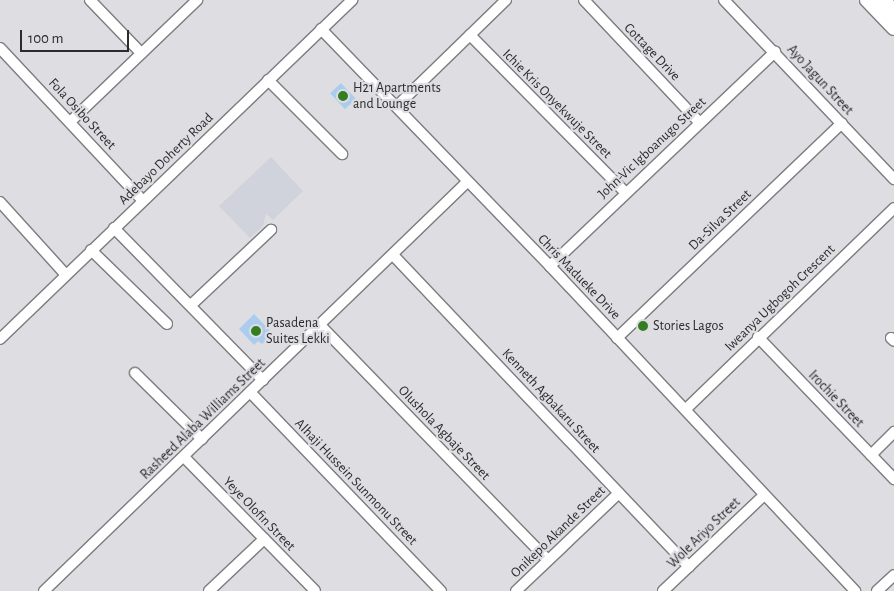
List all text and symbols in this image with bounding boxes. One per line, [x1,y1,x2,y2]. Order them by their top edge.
scale bar [22,20,131,52]
street label: Cottage Drive [620,20,684,84]
text: 100 m [28,31,63,46]
street label: Ayo Jagun Street [783,41,857,119]
street label: Ichie Kris Onyekwuje Street [499,46,615,162]
street label: Fola Osibo Street [45,75,119,153]
place label: H21 Apartments and Lounge [353,80,441,112]
marker: H21 Apartments and Lounge [337,90,349,102]
street label: John-Vic Igboanugo Street [595,94,709,202]
street label: Adebayo Doherty Road [115,110,217,208]
street label: Da-Silva Street [685,186,755,254]
street label: Chris Madueke Drive [534,231,624,323]
street label: Iweanya Ugbogoh Crescent [721,241,839,355]
place label: Pasadena Suites Lekki [266,315,330,348]
place label: Stories Lagos [653,318,724,334]
marker: Stories Lagos [637,320,649,332]
marker: Pasadena Suites Lekki [250,325,262,337]
street label: Kenneth Agbakaru Street [498,345,604,457]
street label: Rasheed Alaba Williams Street [137,355,269,483]
street label: Irochie Street [805,367,867,431]
street label: Olushola Agbaje Street [395,382,493,484]
street label: Alhaji Hussein Sunmonu Street [291,415,421,549]
street label: Yeye Olofin Street [219,473,299,555]
street label: Onikepo Akande Street [507,482,609,582]
street label: Wole Ariyo Street [664,494,744,572]

